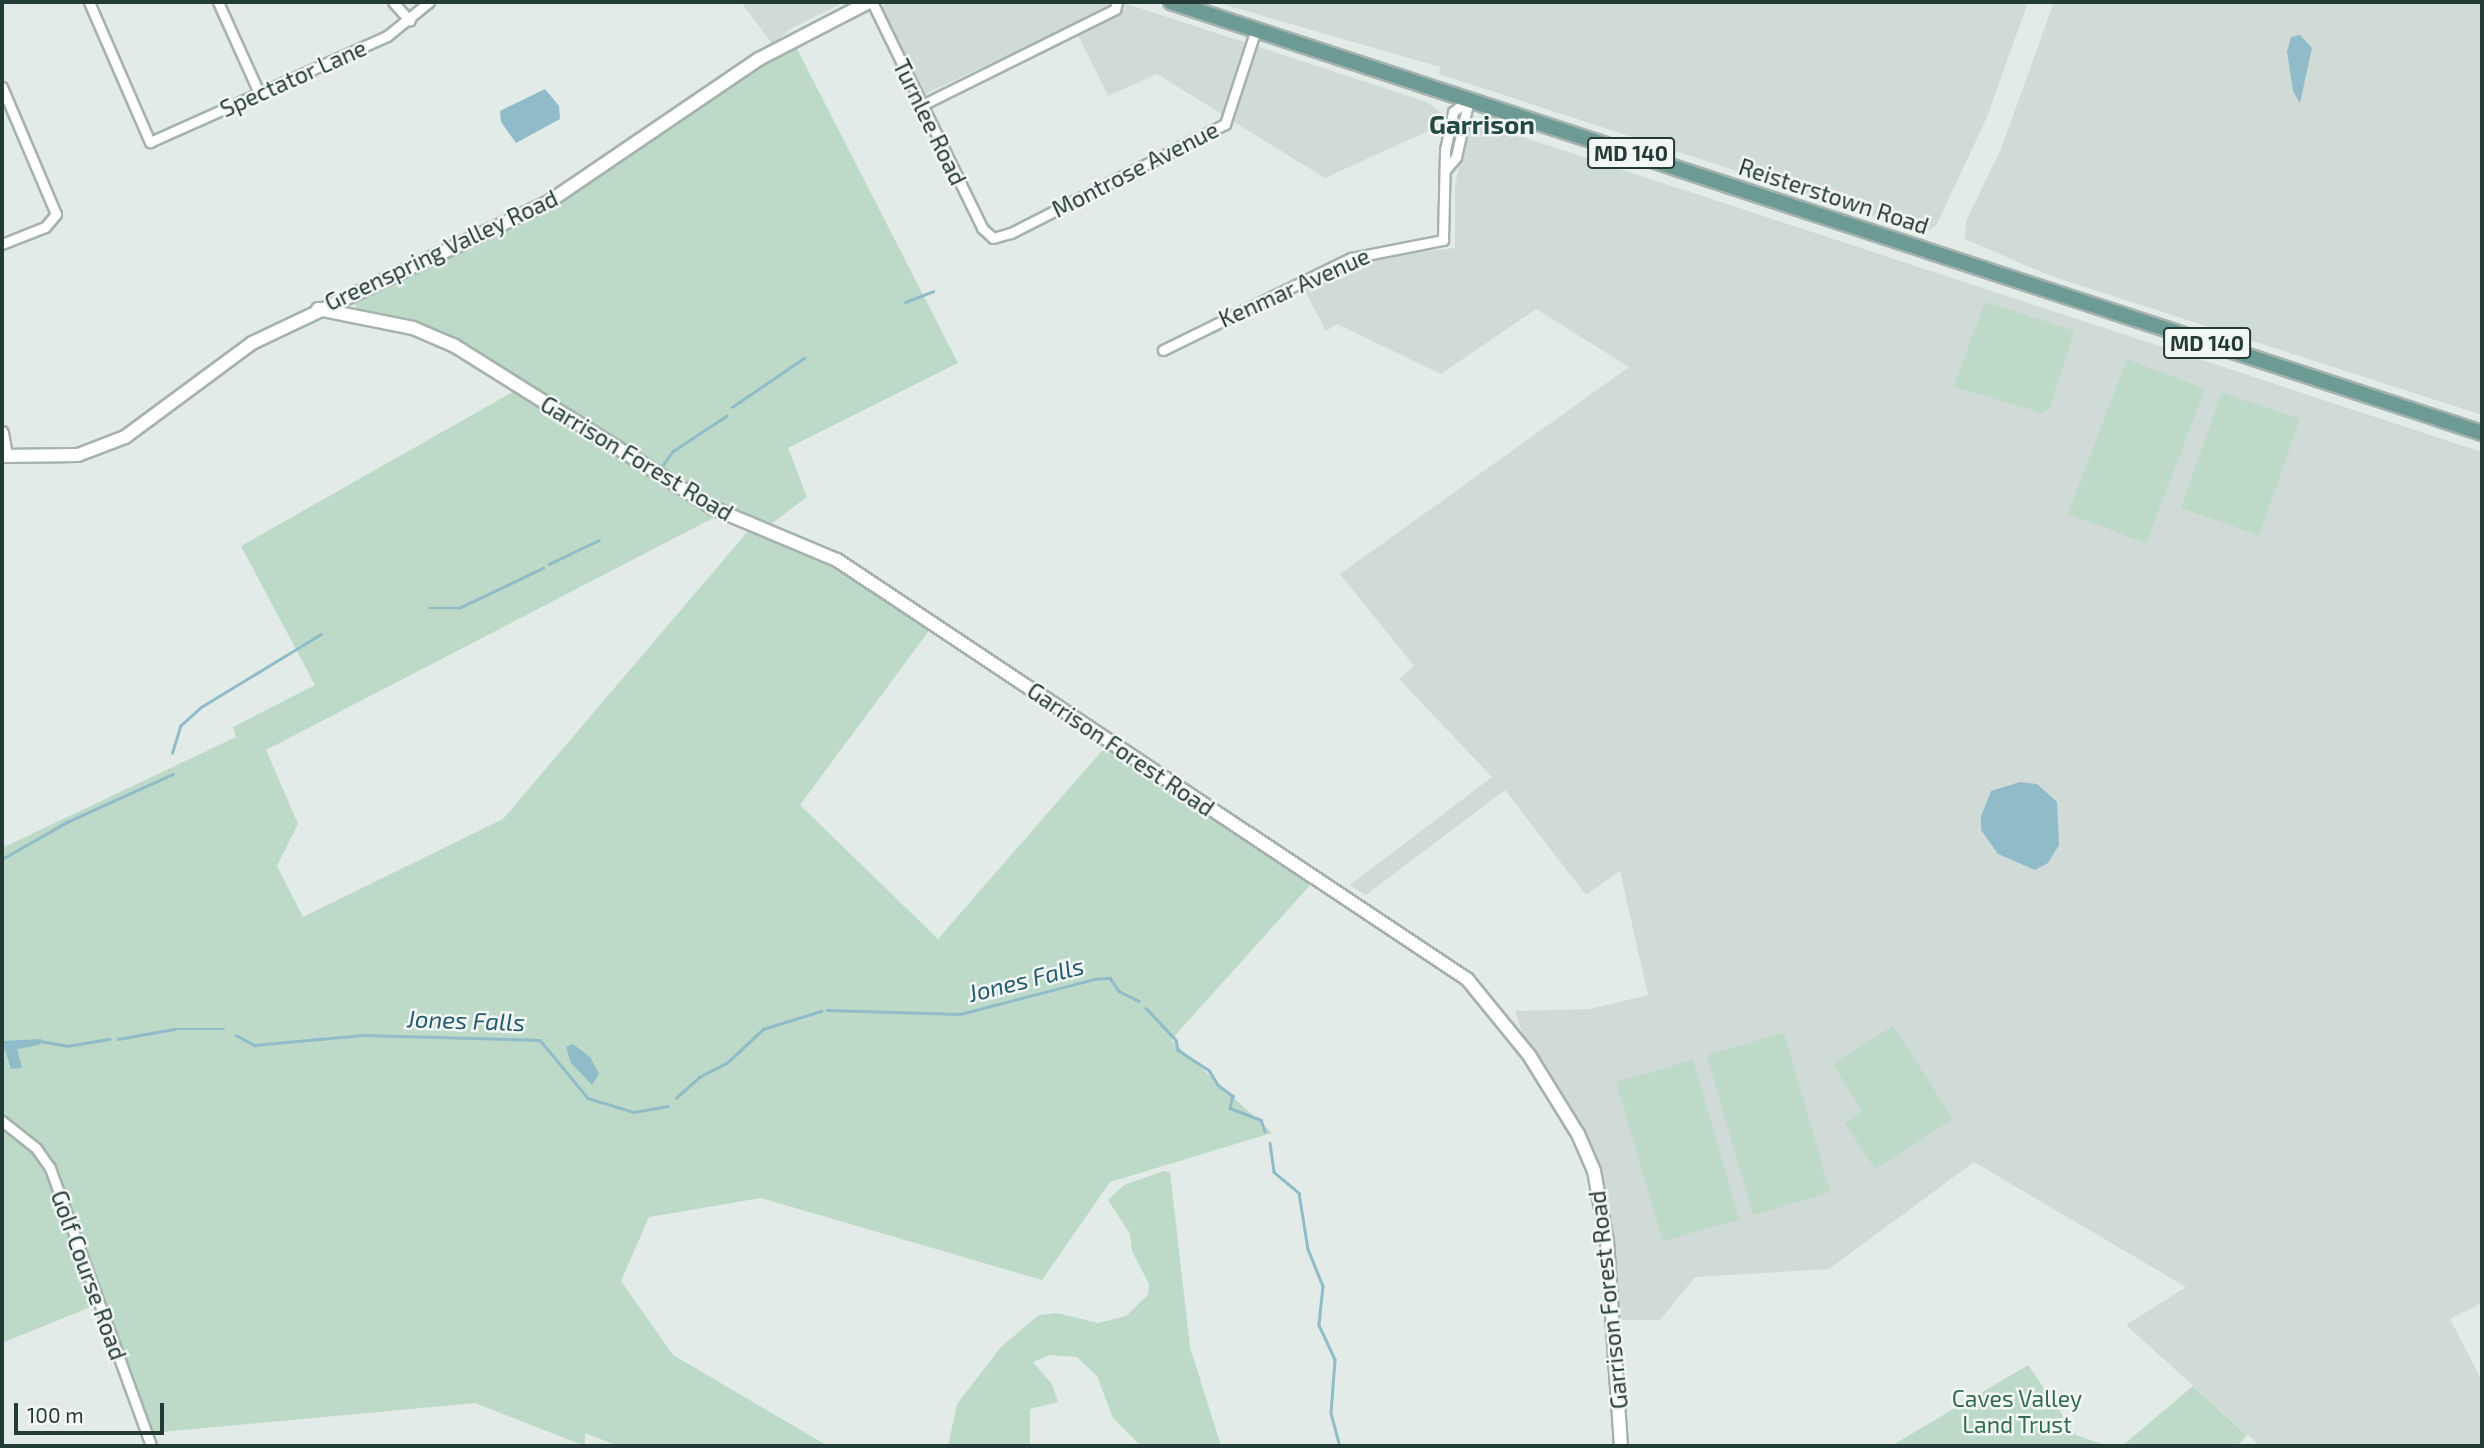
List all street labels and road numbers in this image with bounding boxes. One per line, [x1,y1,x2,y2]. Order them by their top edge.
street label: Spectator Lane [215,33,371,123]
street label: Turnlee Road [888,55,972,189]
street label: Montrose Avenue [1047,115,1223,223]
road number: MD 140 [1586,136,1676,170]
street label: Reisterstown Road [1736,152,1932,240]
street label: Greenspring Valley Road [320,184,562,316]
street label: Kenmar Avenue [1214,241,1374,333]
road number: MD 140 [2162,326,2252,360]
street label: Garrison Forest Road [536,390,738,526]
street label: Garrison Forest Road [1022,676,1220,822]
street label: Golf Course Road [45,1186,133,1364]
street label: Garrison Forest Road [1583,1189,1633,1411]

